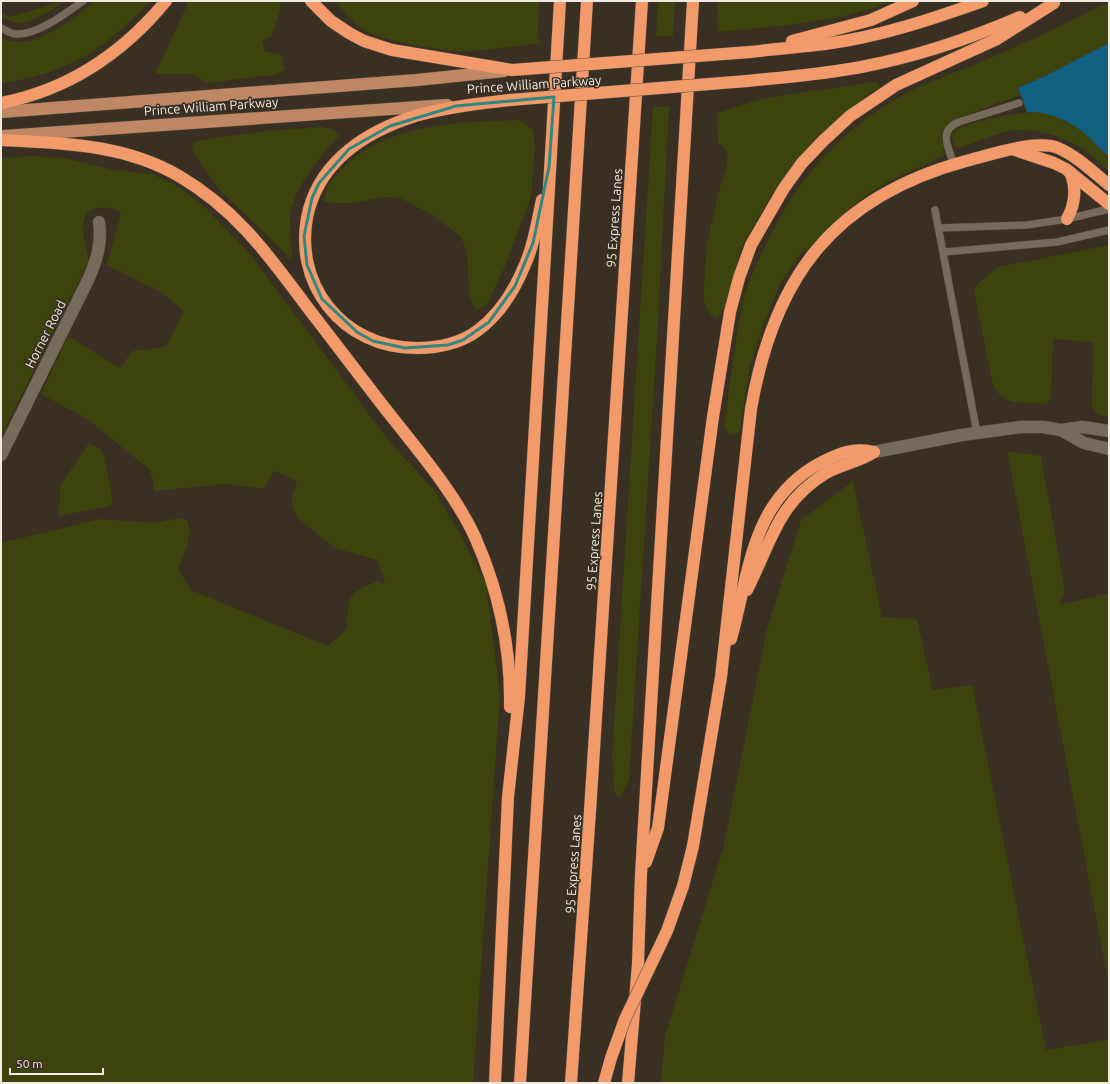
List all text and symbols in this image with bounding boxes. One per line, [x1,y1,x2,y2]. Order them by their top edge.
street label: Prince William Parkway [466,72,602,96]
street label: Prince William Parkway [143,94,279,118]
street label: 95 Express Lanes [604,168,624,268]
street label: Horner Road [22,298,68,370]
street label: 95 Express Lanes [584,491,604,591]
street label: 95 Express Lanes [563,814,583,914]
scale bar [10,1050,103,1076]
text: 50 m [16,1057,43,1070]

